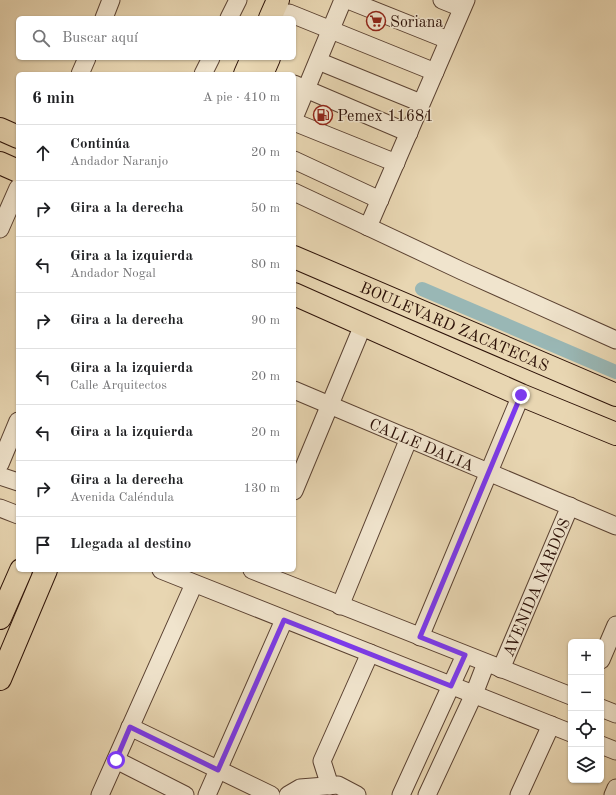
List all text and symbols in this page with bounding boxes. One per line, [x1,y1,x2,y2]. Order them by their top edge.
supermarket icon: Soriana [365,10,387,32]
place label: Soriana [390,15,443,31]
search box [16,16,296,60]
icon: search [30,27,52,49]
text: Buscar aquí [62,31,138,46]
text: 6 min [32,90,75,107]
text: A pie · 410 m [203,91,280,104]
fuel station icon: Pemex 11681 [312,104,334,126]
place label: Pemex 11681 [337,109,434,125]
text: Continúa [70,137,130,152]
icon: ahead [32,142,54,164]
text: 20 m [251,146,280,159]
text: Andador Naranjo [70,155,168,168]
icon: right [32,198,54,220]
text: Gira a la derecha [70,201,184,216]
text: 50 m [251,202,280,215]
text: Gira a la izquierda [70,249,193,264]
icon: left [32,254,54,276]
text: 80 m [251,258,280,271]
text: Andador Nogal [70,267,156,280]
street label: BOULEVARD ZACATECAS [357,280,551,375]
icon: right [32,310,54,332]
text: Gira a la derecha [70,313,184,328]
text: 90 m [251,314,280,327]
text: Gira a la izquierda [70,361,193,376]
icon: left [32,366,54,388]
text: 20 m [251,370,280,383]
text: Calle Arquitectos [70,379,167,392]
route end [512,386,530,404]
street label: CALLE DALIA [367,417,476,475]
icon: left [32,422,54,444]
text: Gira a la izquierda [70,425,193,440]
text: 20 m [251,426,280,439]
text: Gira a la derecha [70,473,184,488]
icon: right [32,478,54,500]
text: 130 m [243,482,280,495]
text: Avenida Caléndula [70,491,174,504]
street label: AVENIDA NARDOS [501,516,574,660]
icon: arrive [32,534,54,556]
text: Llegada al destino [70,537,191,552]
map controls [568,639,604,783]
button: + [568,639,604,675]
button: − [568,675,604,711]
button: locate [568,711,604,747]
button: layers [568,747,604,783]
route start [107,751,125,769]

